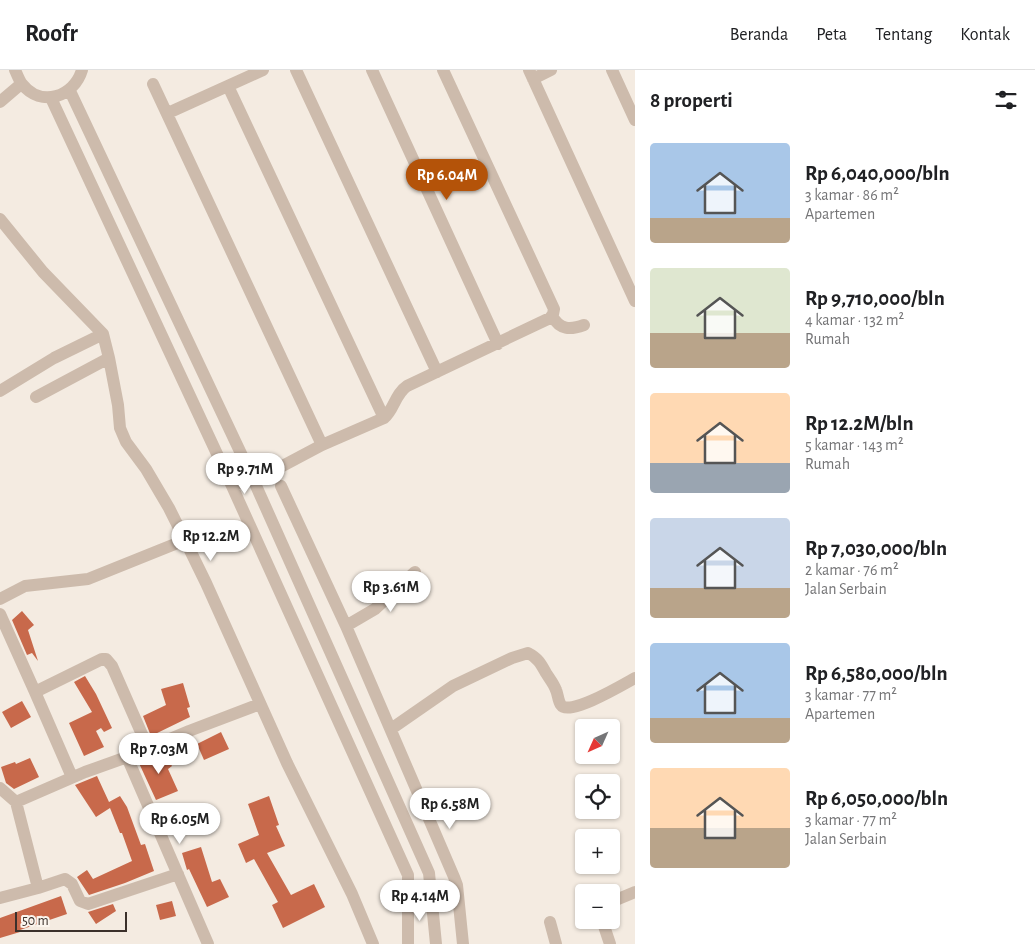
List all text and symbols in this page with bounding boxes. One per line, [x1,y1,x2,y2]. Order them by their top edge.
text: Roofr [25,22,78,46]
text: Beranda [730,26,788,44]
text: Peta [816,26,847,44]
text: Tentang [875,26,932,44]
text: Kontak [960,26,1010,44]
icon: filters [992,86,1020,114]
text: 8 properti [650,90,733,111]
pin: Rp 6.04M [395,158,499,201]
icon: home [690,163,750,223]
text: Rp 6,040,000/bln [805,163,950,184]
text: Rp 6.04M [417,167,477,183]
text: 3 kamar · 86 m² [805,187,899,203]
text: Apartemen [805,206,875,222]
icon: home [690,288,750,348]
text: Rp 9,710,000/bln [805,288,945,309]
text: 4 kamar · 132 m² [805,312,904,328]
text: Rumah [805,331,850,347]
icon: home [690,413,750,473]
text: Rp 12.2M/bln [805,413,914,434]
text: 5 kamar · 143 m² [805,437,904,453]
pin: Rp 9.71M [193,452,297,495]
text: Rumah [805,456,850,472]
text: Rp 9.71M [217,461,273,477]
pin: Rp 12.2M [159,520,263,562]
text: Rp 12.2M [182,528,240,544]
icon: home [690,538,750,598]
text: Rp 7,030,000/bln [805,538,947,559]
text: 2 kamar · 76 m² [805,562,899,578]
pin: Rp 3.61M [339,570,443,613]
text: Rp 3.61M [363,579,419,595]
text: Jalan Serbain [805,581,887,597]
icon: home [690,663,750,723]
text: Rp 6,580,000/bln [805,663,948,684]
text: 3 kamar · 77 m² [805,687,897,703]
text: Apartemen [805,706,875,722]
north arrow [575,719,620,764]
map controls [575,719,620,929]
pin: Rp 7.03M [107,732,211,775]
text: Rp 7.03M [130,741,188,757]
button: locate [575,774,620,819]
pin: Rp 6.58M [398,788,502,830]
icon: home [690,788,750,848]
text: Rp 6,050,000/bln [805,788,948,809]
text: Rp 6.58M [421,796,479,812]
pin: Rp 6.05M [128,802,232,845]
text: Rp 6.05M [150,811,210,827]
text: 3 kamar · 77 m² [805,812,897,828]
button: + [575,829,620,874]
text: Jalan Serbain [805,831,887,847]
pin: Rp 4.14M [368,880,472,922]
button: − [575,884,620,929]
text: Rp 4.14M [391,888,449,904]
scale bar [15,909,128,932]
text: 50 m [22,914,49,928]

